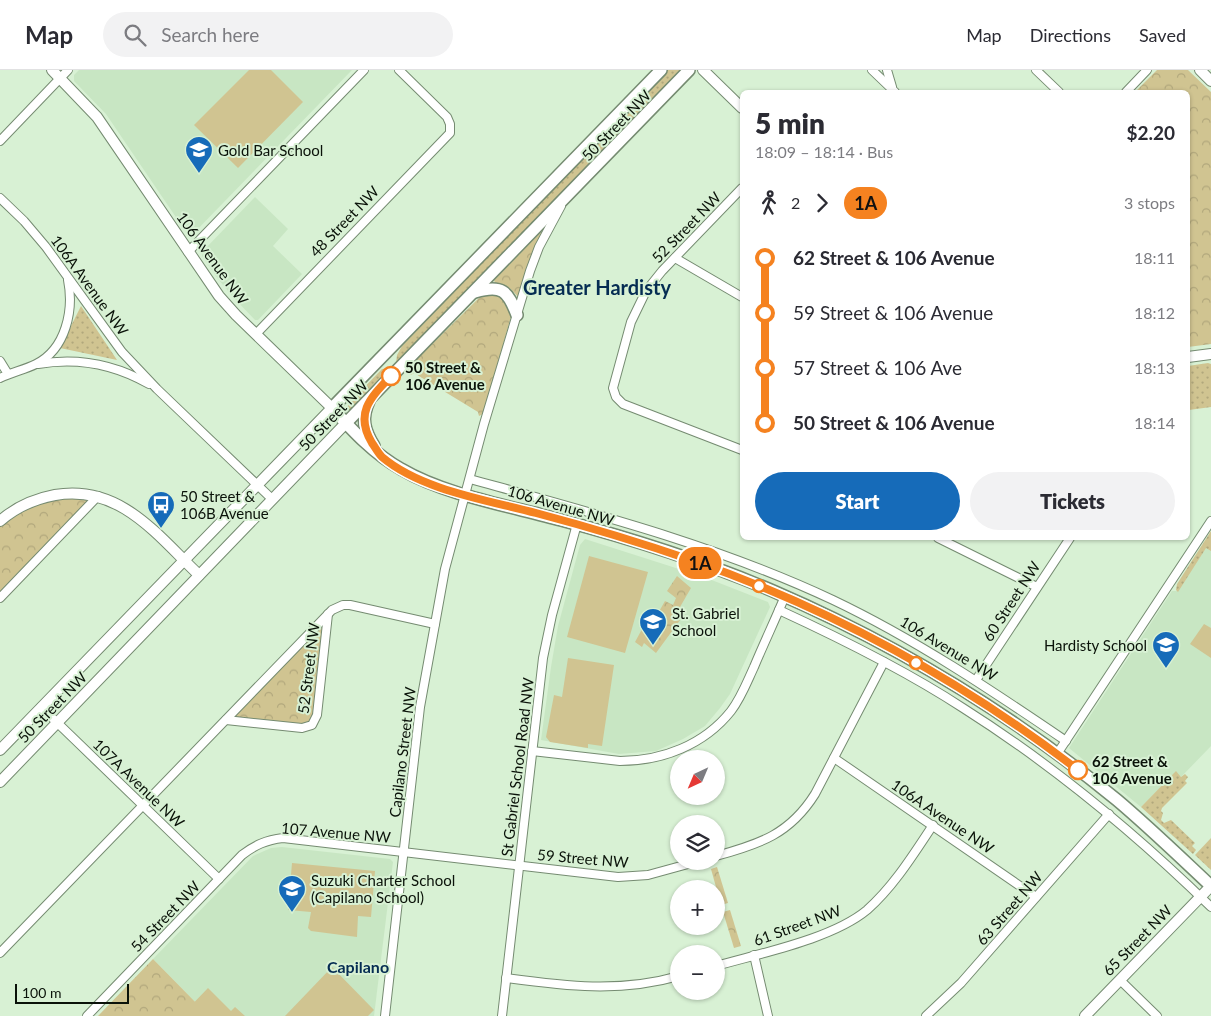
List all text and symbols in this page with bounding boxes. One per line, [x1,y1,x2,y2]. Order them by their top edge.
search box [103,12,453,57]
text: Map [25,20,73,49]
icon: search [121,21,149,49]
text: Search here [161,23,259,46]
text: Map [966,24,1002,46]
text: Directions [1030,24,1111,46]
text: Saved [1139,24,1186,46]
street label: 50 Street NW [578,85,655,164]
text: 5 min [755,106,825,140]
text: $2.20 [1126,121,1175,144]
school or university icon: Gold Bar School [184,135,214,174]
place label: Gold Bar School [218,141,323,159]
text: 18:09 – 18:14 · Bus [755,142,893,161]
street label: 48 Street NW [306,181,383,260]
street label: 52 Street NW [648,187,725,266]
icon: walk [755,189,783,217]
icon: forward [808,189,836,217]
text: 1A [854,192,877,214]
text: 2 [791,193,800,212]
text: 3 stops [1124,193,1175,212]
street label: 106 Avenue NW [173,208,253,308]
street label: 106A Avenue NW [48,231,133,339]
text: 62 Street & 106 Avenue [793,246,995,269]
text: 18:11 [1134,248,1175,267]
district label: Greater Hardisty [523,275,671,299]
text: 59 Street & 106 Avenue [793,301,993,324]
text: 18:12 [1134,303,1175,322]
text: 57 Street & 106 Ave [793,356,962,379]
place label: 50 Street & 106 Avenue [405,358,485,393]
text: 18:13 [1134,358,1175,377]
marker: 50 Street & 106 Avenue [381,366,401,386]
street label: 50 Street NW [295,375,372,454]
text: 50 Street & 106 Avenue [793,411,995,434]
text: 18:14 [1134,413,1175,432]
button: Start [755,472,960,530]
button: Tickets [970,472,1175,530]
street label: 106 Avenue NW [506,481,617,529]
place label: 50 Street & 106B Avenue [180,487,269,522]
bus stop icon: 50 Street & 106B Avenue [146,490,176,529]
line badge: 1A [678,547,722,579]
text: 1A [689,552,711,574]
street label: 60 Street NW [979,557,1044,644]
unlabelled marker [752,579,766,593]
place label: St. Gabriel School [672,604,740,639]
school or university icon: St. Gabriel School [638,607,668,646]
street label: 106 Avenue NW [897,612,1001,684]
street label: 52 Street NW [293,621,323,715]
school or university icon: Hardisty School [1151,630,1181,669]
place label: Hardisty School [1044,636,1147,654]
unlabelled marker [909,656,923,670]
street label: 50 Street NW [14,667,91,746]
street label: St Gabriel School Road NW [497,676,537,858]
street label: Capilano Street NW [385,685,419,818]
street label: 107A Avenue NW [90,735,189,831]
north arrow [670,750,725,805]
map controls [670,750,725,1000]
place label: 62 Street & 106 Avenue [1092,752,1172,787]
marker: 62 Street & 106 Avenue [1068,760,1088,780]
street label: 106A Avenue NW [888,775,998,857]
button: layers [670,815,725,870]
street label: 107 Avenue NW [280,818,392,846]
street label: 59 Street NW [537,845,630,871]
street label: 63 Street NW [972,867,1046,948]
place label: Suzuki Charter School (Capilano School) [311,871,455,906]
school or university icon: Suzuki Charter School (Capilano School) [277,874,307,913]
street label: 54 Street NW [127,876,204,955]
button: + [670,880,725,935]
street label: 65 Street NW [1099,900,1176,979]
street label: 61 Street NW [751,901,844,949]
button: − [670,945,725,1000]
district label: Capilano [327,957,389,976]
scale bar [15,981,129,1004]
text: 100 m [22,984,61,1001]

